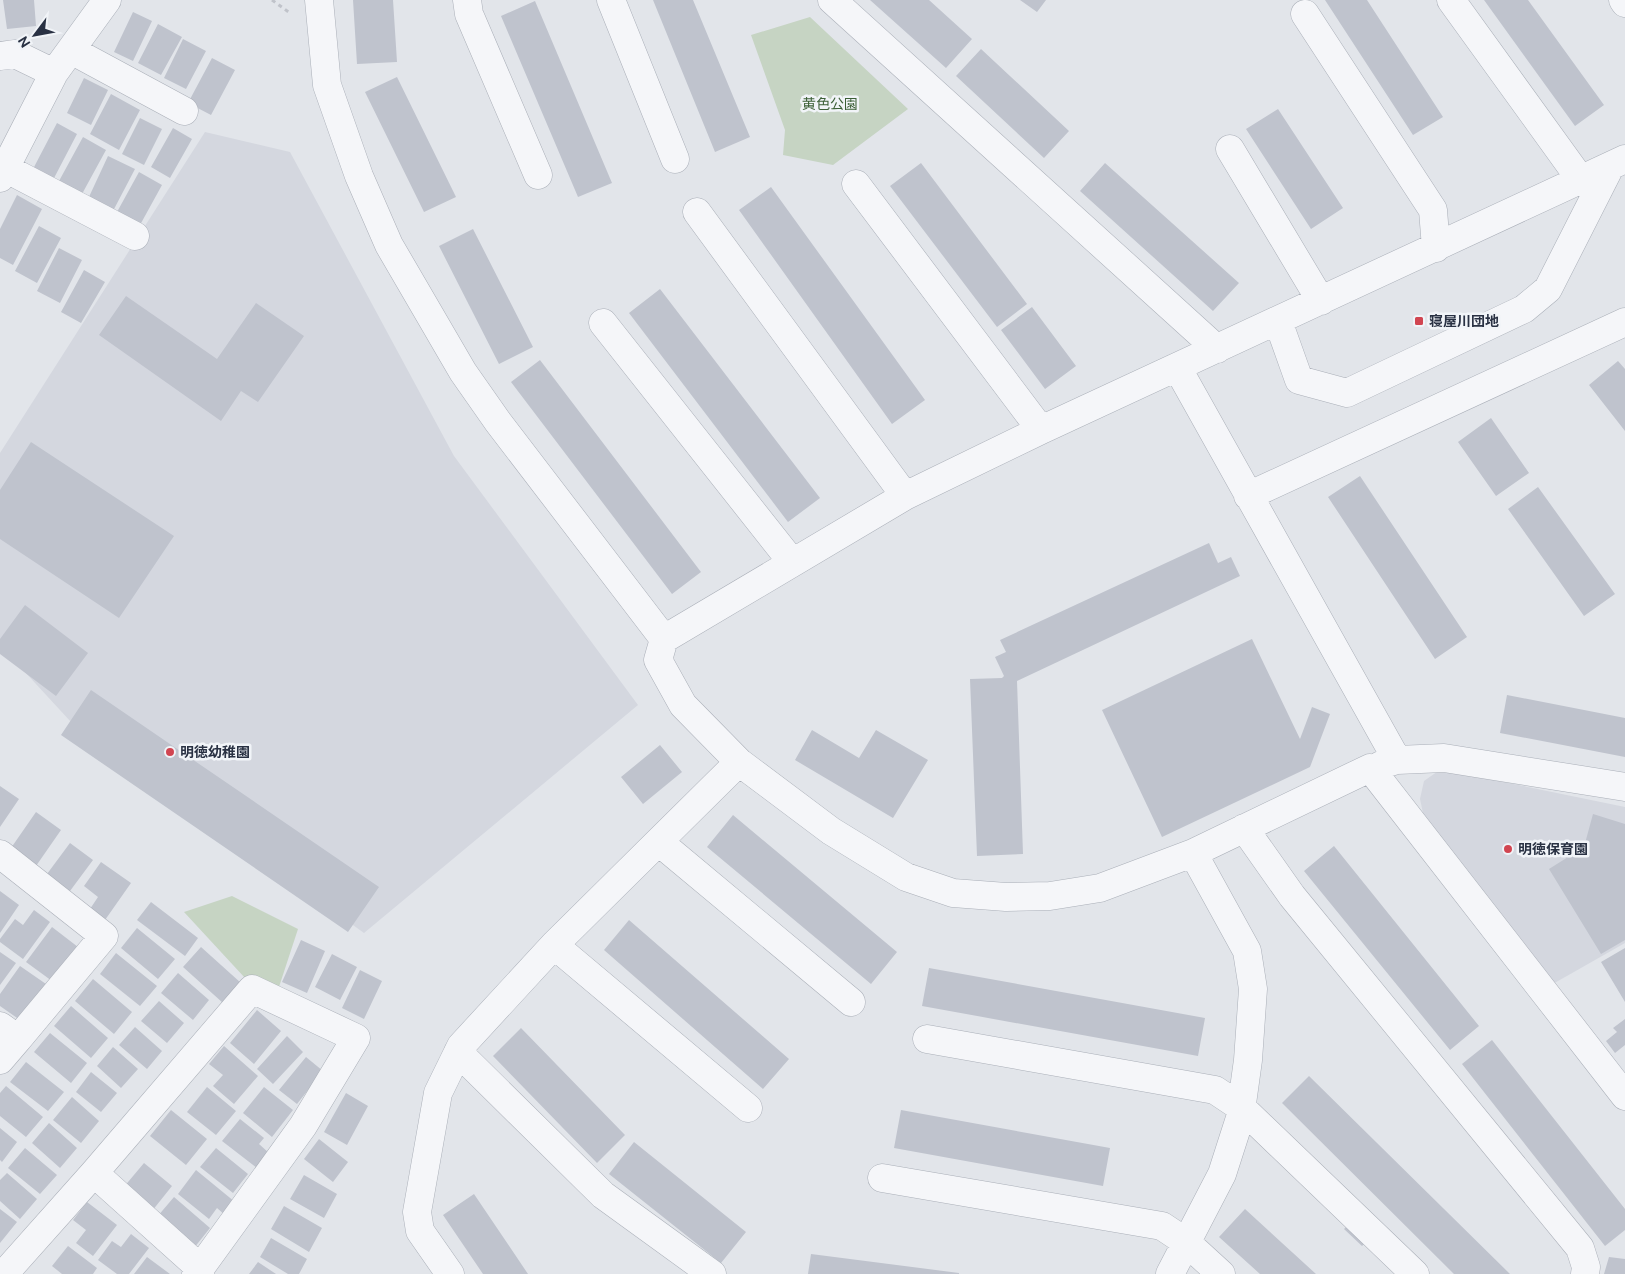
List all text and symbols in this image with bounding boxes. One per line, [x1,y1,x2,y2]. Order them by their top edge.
north arrow [10,10,60,60]
text: N [14,33,34,51]
park label: 黄色公園 [802,96,858,112]
place label: 寝屋川団地 [1429,313,1499,329]
marker: 寝屋川団地 [1413,315,1425,327]
place label: 明徳幼稚園 [180,744,250,760]
marker: 明徳幼稚園 [164,746,176,758]
place label: 明徳保育園 [1518,841,1588,857]
marker: 明徳保育園 [1502,843,1514,855]

